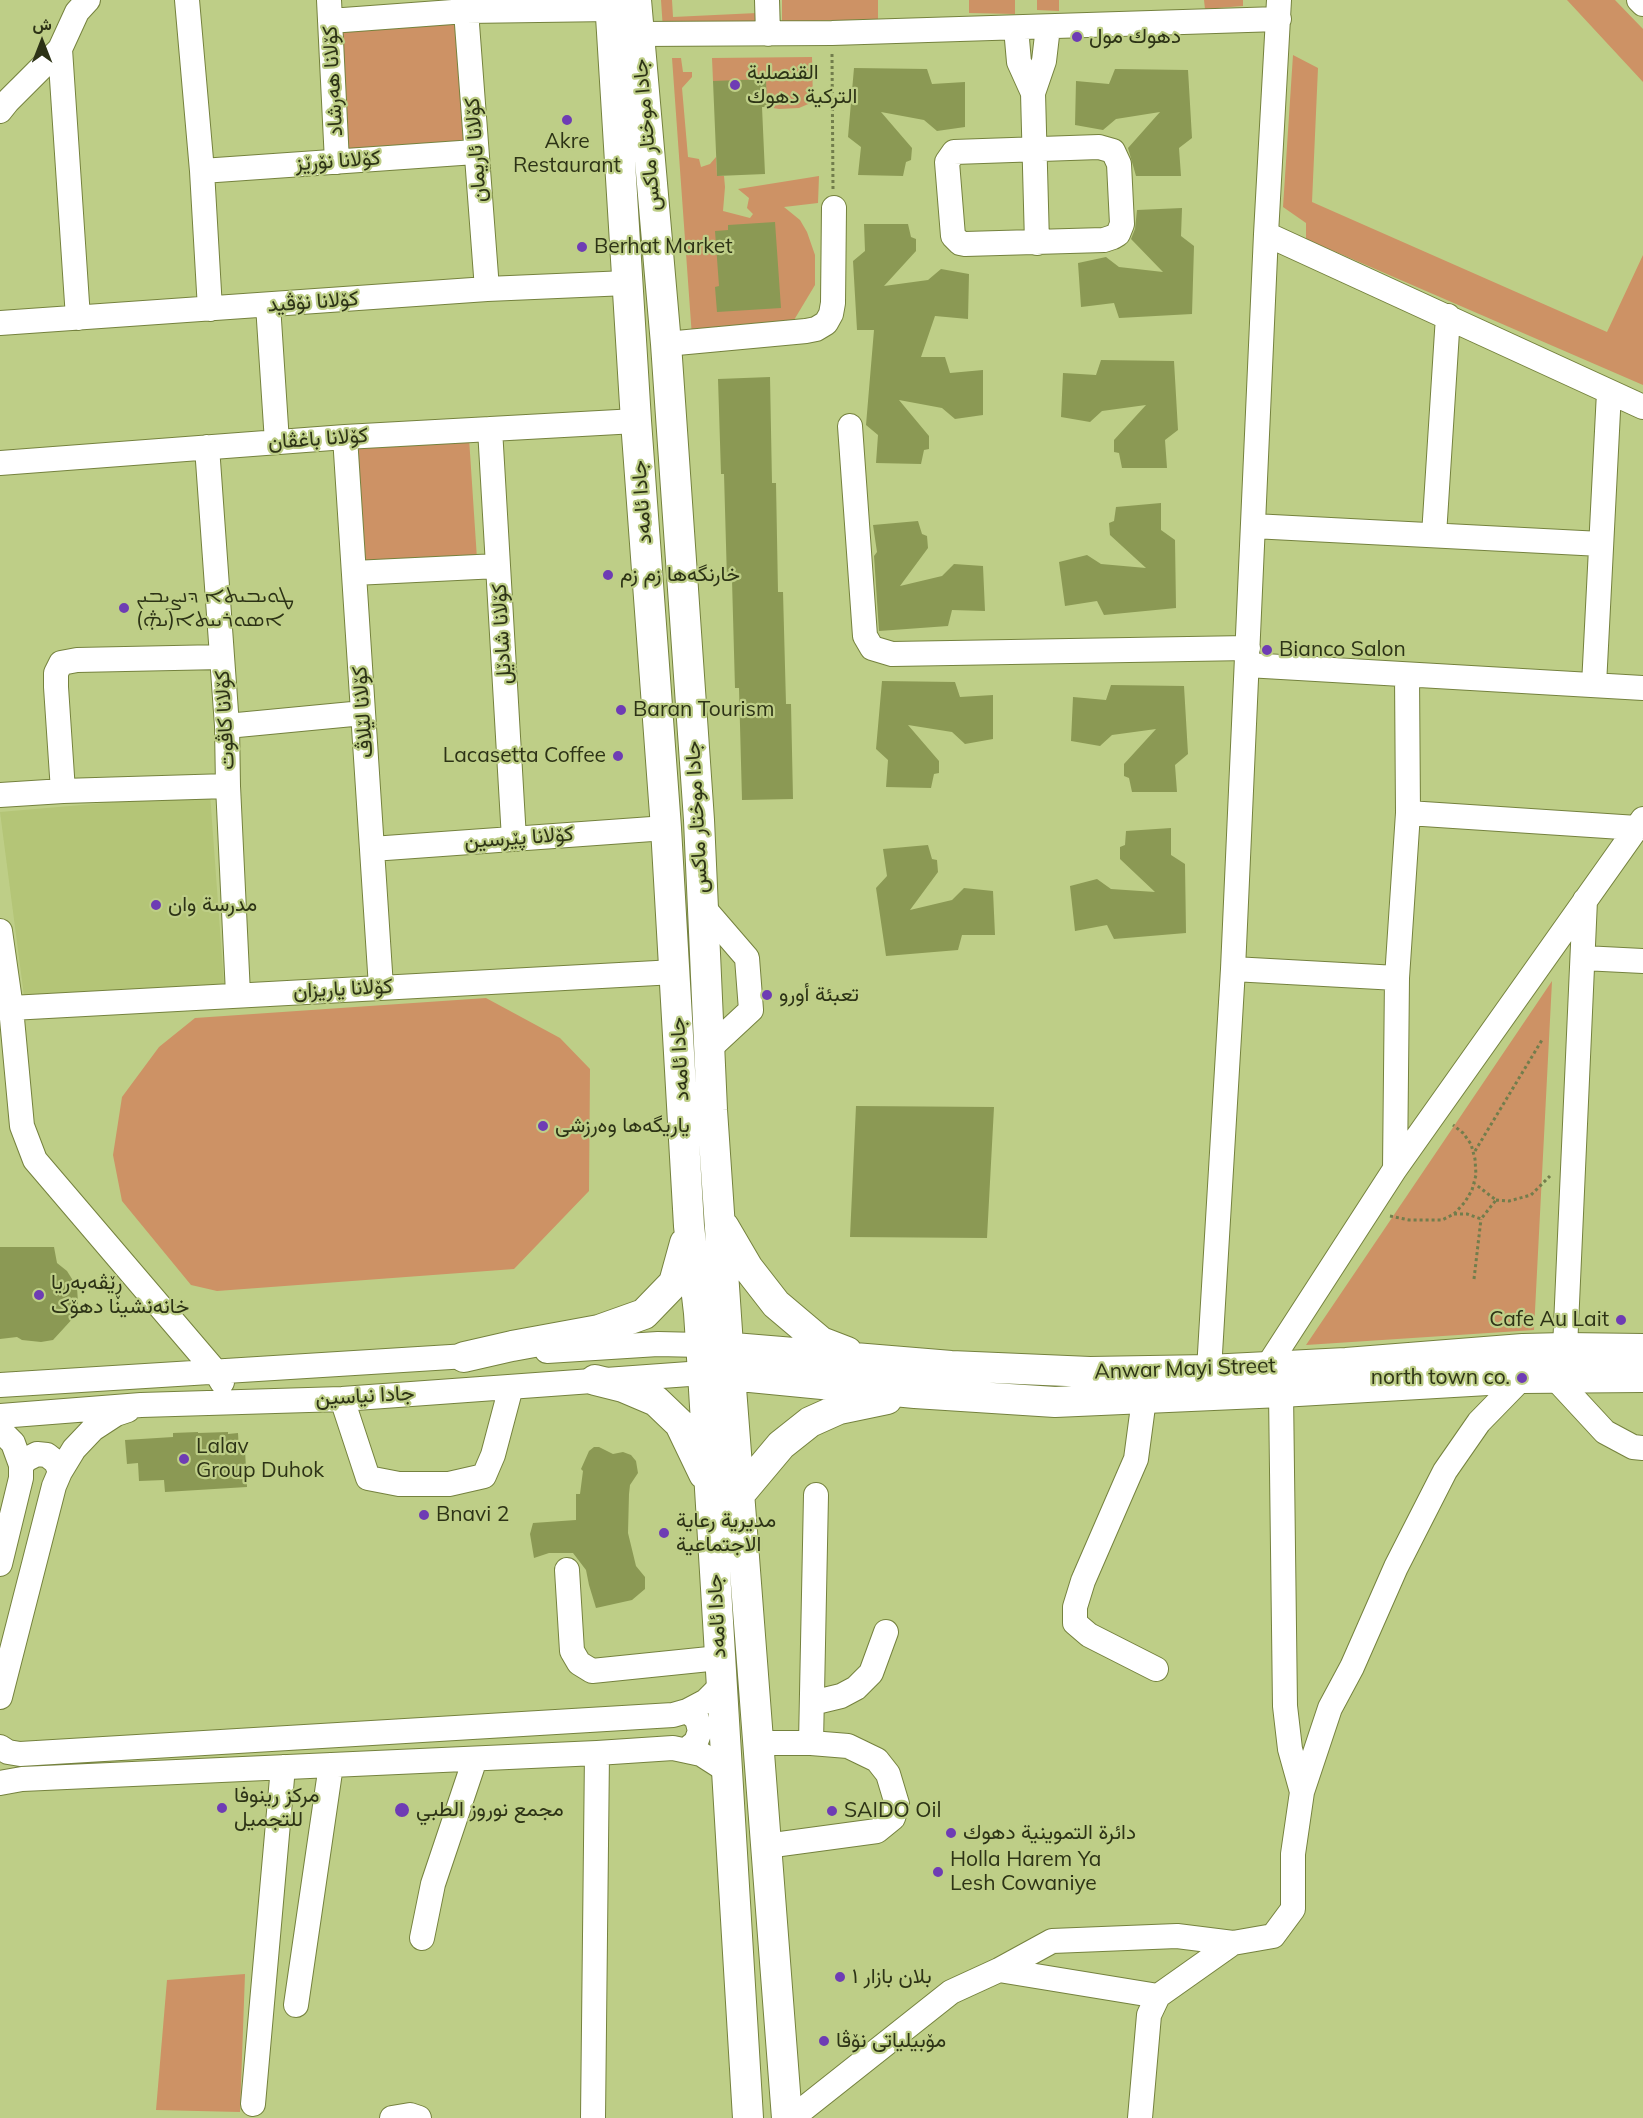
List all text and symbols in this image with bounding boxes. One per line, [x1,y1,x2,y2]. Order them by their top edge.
north arrow [12,12,72,72]
text: ش [32,14,52,34]
place label: دهوك مول [1089,24,1181,50]
street label: کۆلانا هەرشاد [318,25,348,137]
marker: دهوك مول [1070,30,1084,44]
street label: جادا موختار ماكس [628,58,666,212]
place label: القنصلية التركية دهوك [747,60,857,110]
marker: القنصلية التركية دهوك [728,78,742,92]
street label: کۆلانا ئاریمان [460,97,492,203]
marker: Akre Restaurant [560,113,574,127]
place label: Akre Restaurant [513,129,621,179]
street label: کۆلانا نۆرێز [294,145,382,177]
place label: Berhat Market [594,234,733,260]
marker: Berhat Market [575,240,589,254]
street label: کۆلانا نۆڤید [267,286,359,318]
street label: کۆلانا باغڤان [267,423,369,455]
street label: جادا ئامەد [626,459,658,545]
place label: خارنگەها زم زم [620,562,740,588]
marker: خارنگەها زم زم [601,568,615,582]
place label: ܛܘܝܒܝܬܐ ܕܢܨܝܒܝܢ ܐܣܘܪܝܝܬܐ(ܞ) [136,583,294,633]
street label: کۆلانا شادێل [487,583,517,685]
marker: ܛܘܝܒܝܬܐ ܕܢܨܝܒܝܢ ܐܣܘܪܝܝܬܐ(ܞ) [117,601,131,615]
place label: Bianco Salon [1279,637,1406,663]
marker: Bianco Salon [1260,643,1274,657]
street label: کۆلانا لێلاڤ [347,665,379,759]
street label: کۆلانا کاڤوت [210,670,240,770]
place label: Baran Tourism [633,697,774,723]
marker: Baran Tourism [614,703,628,717]
street label: جادا موختار ماكس [680,740,714,894]
place label: Lacasetta Coffee [443,743,606,769]
marker: Lacasetta Coffee [611,749,625,763]
street label: کۆلانا پێرسین [463,822,575,854]
place label: مدرسة وان [168,892,257,918]
marker: مدرسة وان [149,898,163,912]
street label: کۆلانا یاریزان [293,974,393,1004]
place label: تعبئة أورو [779,982,859,1008]
marker: تعبئة أورو [760,988,774,1002]
street label: جادا ئامەد [665,1016,695,1102]
place label: ياريگەها وەرزشی [555,1113,690,1139]
marker: ياريگەها وەرزشی [536,1119,550,1133]
place label: ڕێڤه‌به‌ریا خانەنشينا دهۆک [51,1270,189,1320]
marker: ڕێڤه‌به‌ریا خانەنشينا دهۆک [32,1288,46,1302]
place label: Cafe Au Lait [1489,1307,1609,1333]
marker: Cafe Au Lait [1614,1313,1628,1327]
street label: Anwar Mayi Street [1094,1353,1276,1385]
place label: north town co. [1371,1365,1510,1391]
marker: north town co. [1515,1371,1529,1385]
street label: جادا نیاسین [315,1381,415,1411]
place label: Lalav Group Duhok [196,1434,324,1484]
marker: Lalav Group Duhok [177,1452,191,1466]
place label: Bnavi 2 [436,1502,509,1528]
marker: Bnavi 2 [417,1508,431,1522]
place label: مديرية رعاية الاجتماعية [676,1508,776,1558]
marker: مديرية رعاية الاجتماعية [657,1526,671,1540]
street label: جادا ئامەد [702,1573,732,1659]
place label: مركز رينوفا للتجميل [234,1783,320,1833]
place label: مجمع نوروز الطبي [416,1797,564,1823]
place label: SAIDO Oil [844,1798,942,1824]
marker: مركز رينوفا للتجميل [215,1801,229,1815]
marker: مجمع نوروز الطبي [393,1801,411,1819]
marker: SAIDO Oil [825,1804,839,1818]
place label: دائرة التموينية دهوك [963,1820,1136,1846]
marker: دائرة التموينية دهوك [944,1826,958,1840]
place label: Holla Harem Ya Lesh Cowaniye [950,1847,1101,1897]
marker: Holla Harem Ya Lesh Cowaniye [931,1865,945,1879]
place label: بلان بازار ١ [852,1964,932,1990]
marker: بلان بازار ١ [833,1970,847,1984]
place label: مۆبیلیاتی نۆڤا [836,2028,946,2054]
marker: مۆبیلیاتی نۆڤا [817,2034,831,2048]

